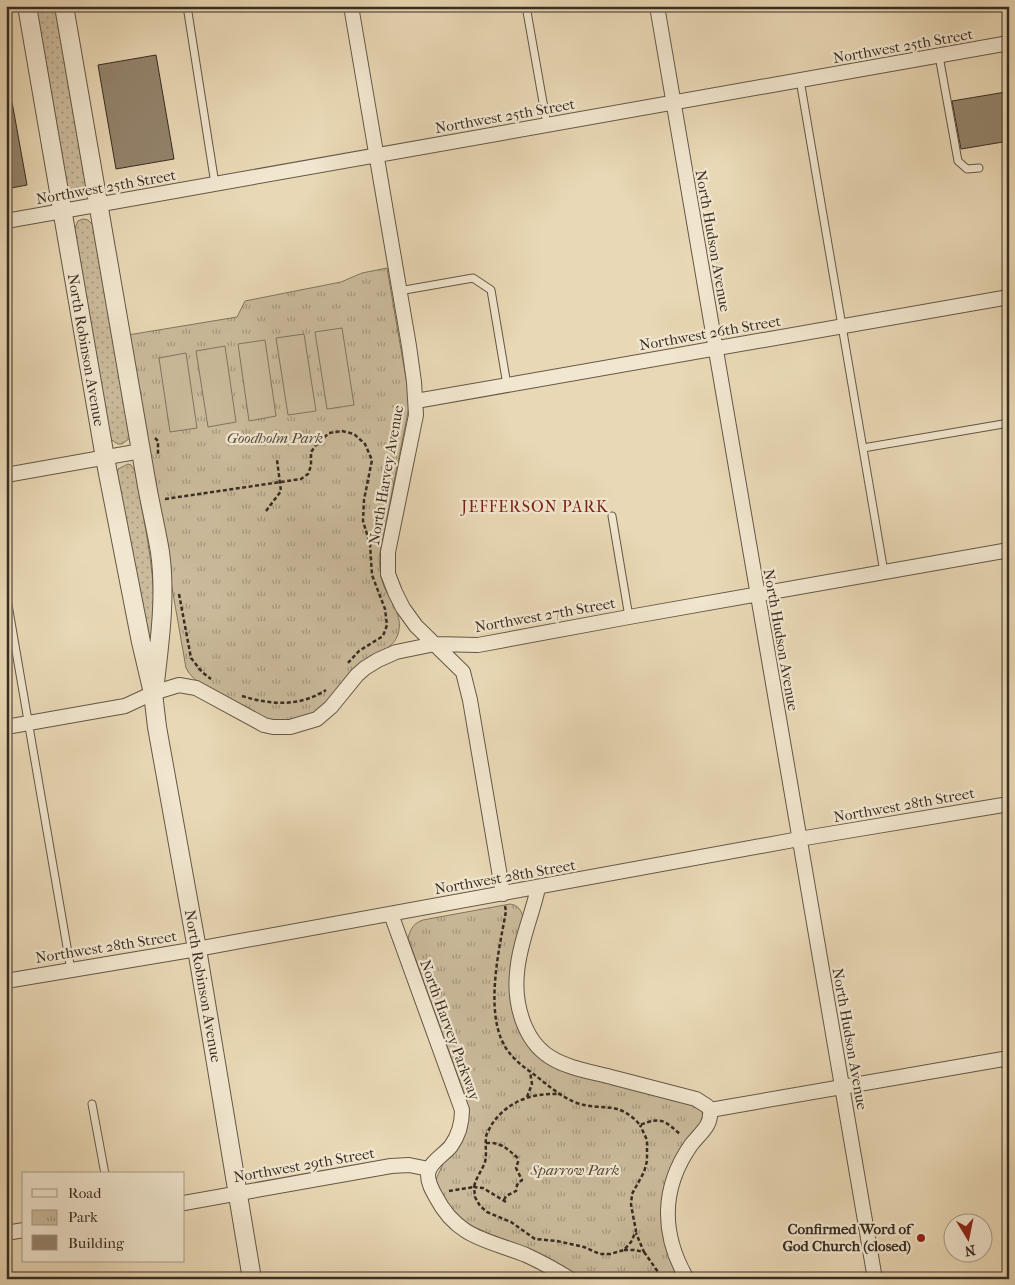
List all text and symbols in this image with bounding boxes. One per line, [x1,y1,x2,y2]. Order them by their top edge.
street label: Northwest 25th Street [832,25,975,67]
street label: Northwest 25th Street [434,95,577,137]
street label: Northwest 25th Street [35,166,178,208]
street label: North Hudson Avenue [692,169,734,314]
street label: North Robinson Avenue [64,272,108,428]
street label: Northwest 26th Street [638,312,783,354]
street label: North Harvey Avenue [365,403,407,546]
park label: Goodholm Park [227,429,323,447]
district label: JEFFERSON PARK [459,497,609,516]
street label: North Hudson Avenue [760,568,802,713]
street label: Northwest 27th Street [473,594,617,636]
street label: Northwest 28th Street [832,784,976,826]
street label: Northwest 28th Street [433,856,577,898]
street label: North Robinson Avenue [181,908,225,1064]
street label: Northwest 28th Street [34,927,179,967]
street label: North Harvey Parkway [416,957,484,1104]
street label: North Hudson Avenue [829,967,871,1112]
street label: Northwest 29th Street [232,1144,377,1186]
park label: Sparrow Park [530,1161,620,1179]
legend [22,1172,185,1262]
text: Road [68,1184,102,1202]
text: Park [68,1208,98,1226]
north arrow [942,1212,992,1262]
place label: Confirmed Word of God Church (closed) [782,1220,915,1255]
marker: Confirmed Word of God Church (closed) [915,1232,927,1244]
text: Building [68,1234,125,1252]
text: N [963,1241,977,1260]

